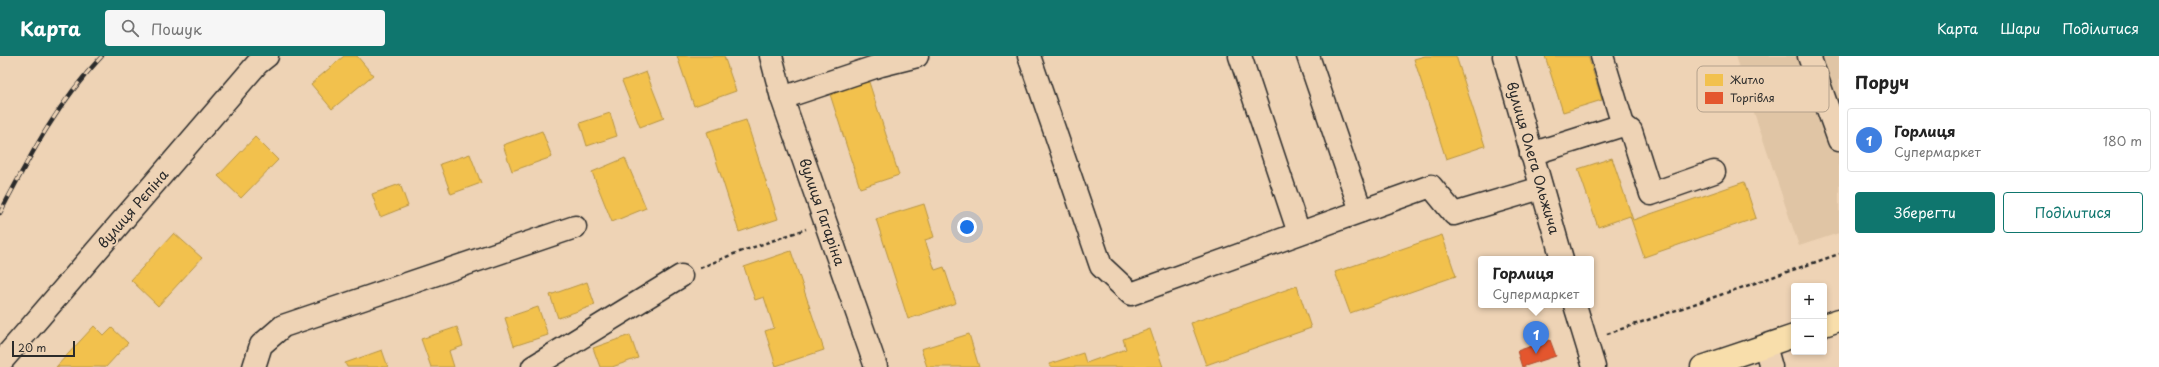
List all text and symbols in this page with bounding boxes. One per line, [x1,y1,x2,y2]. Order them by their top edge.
search box [105,10,385,46]
text: Карта [20,14,81,42]
icon: search [119,17,141,39]
text: Пошук [151,17,202,40]
text: Карта [1937,18,1978,39]
text: Шари [2000,18,2040,39]
text: Поділитися [2062,18,2139,39]
legend [1697,66,1829,112]
text: Поруч [1855,69,1909,95]
text: Житло [1730,71,1764,88]
street label: вулиця Олега Ольжича [1502,79,1565,237]
text: Торгівля [1730,89,1775,106]
text: Горлиця [1894,119,1956,142]
text: 1 [1866,131,1872,150]
text: 180 m [2103,131,2142,150]
text: Супермаркет [1894,142,1981,161]
street label: вулиця Гагаріна [794,155,851,269]
street label: вулиця Рєпіна [92,164,173,253]
button: Зберегти [1855,192,1995,233]
button: Поділитися [2003,192,2143,233]
your location [957,217,977,237]
popup [1478,256,1594,308]
text: Горлиця [1493,261,1554,284]
map controls [1791,283,1827,355]
button: + [1791,283,1827,319]
text: Супермаркет [1493,284,1579,303]
button: − [1791,319,1827,355]
pin: 1 [1523,321,1549,354]
scale bar [12,339,75,358]
text: 20 m [18,339,46,356]

